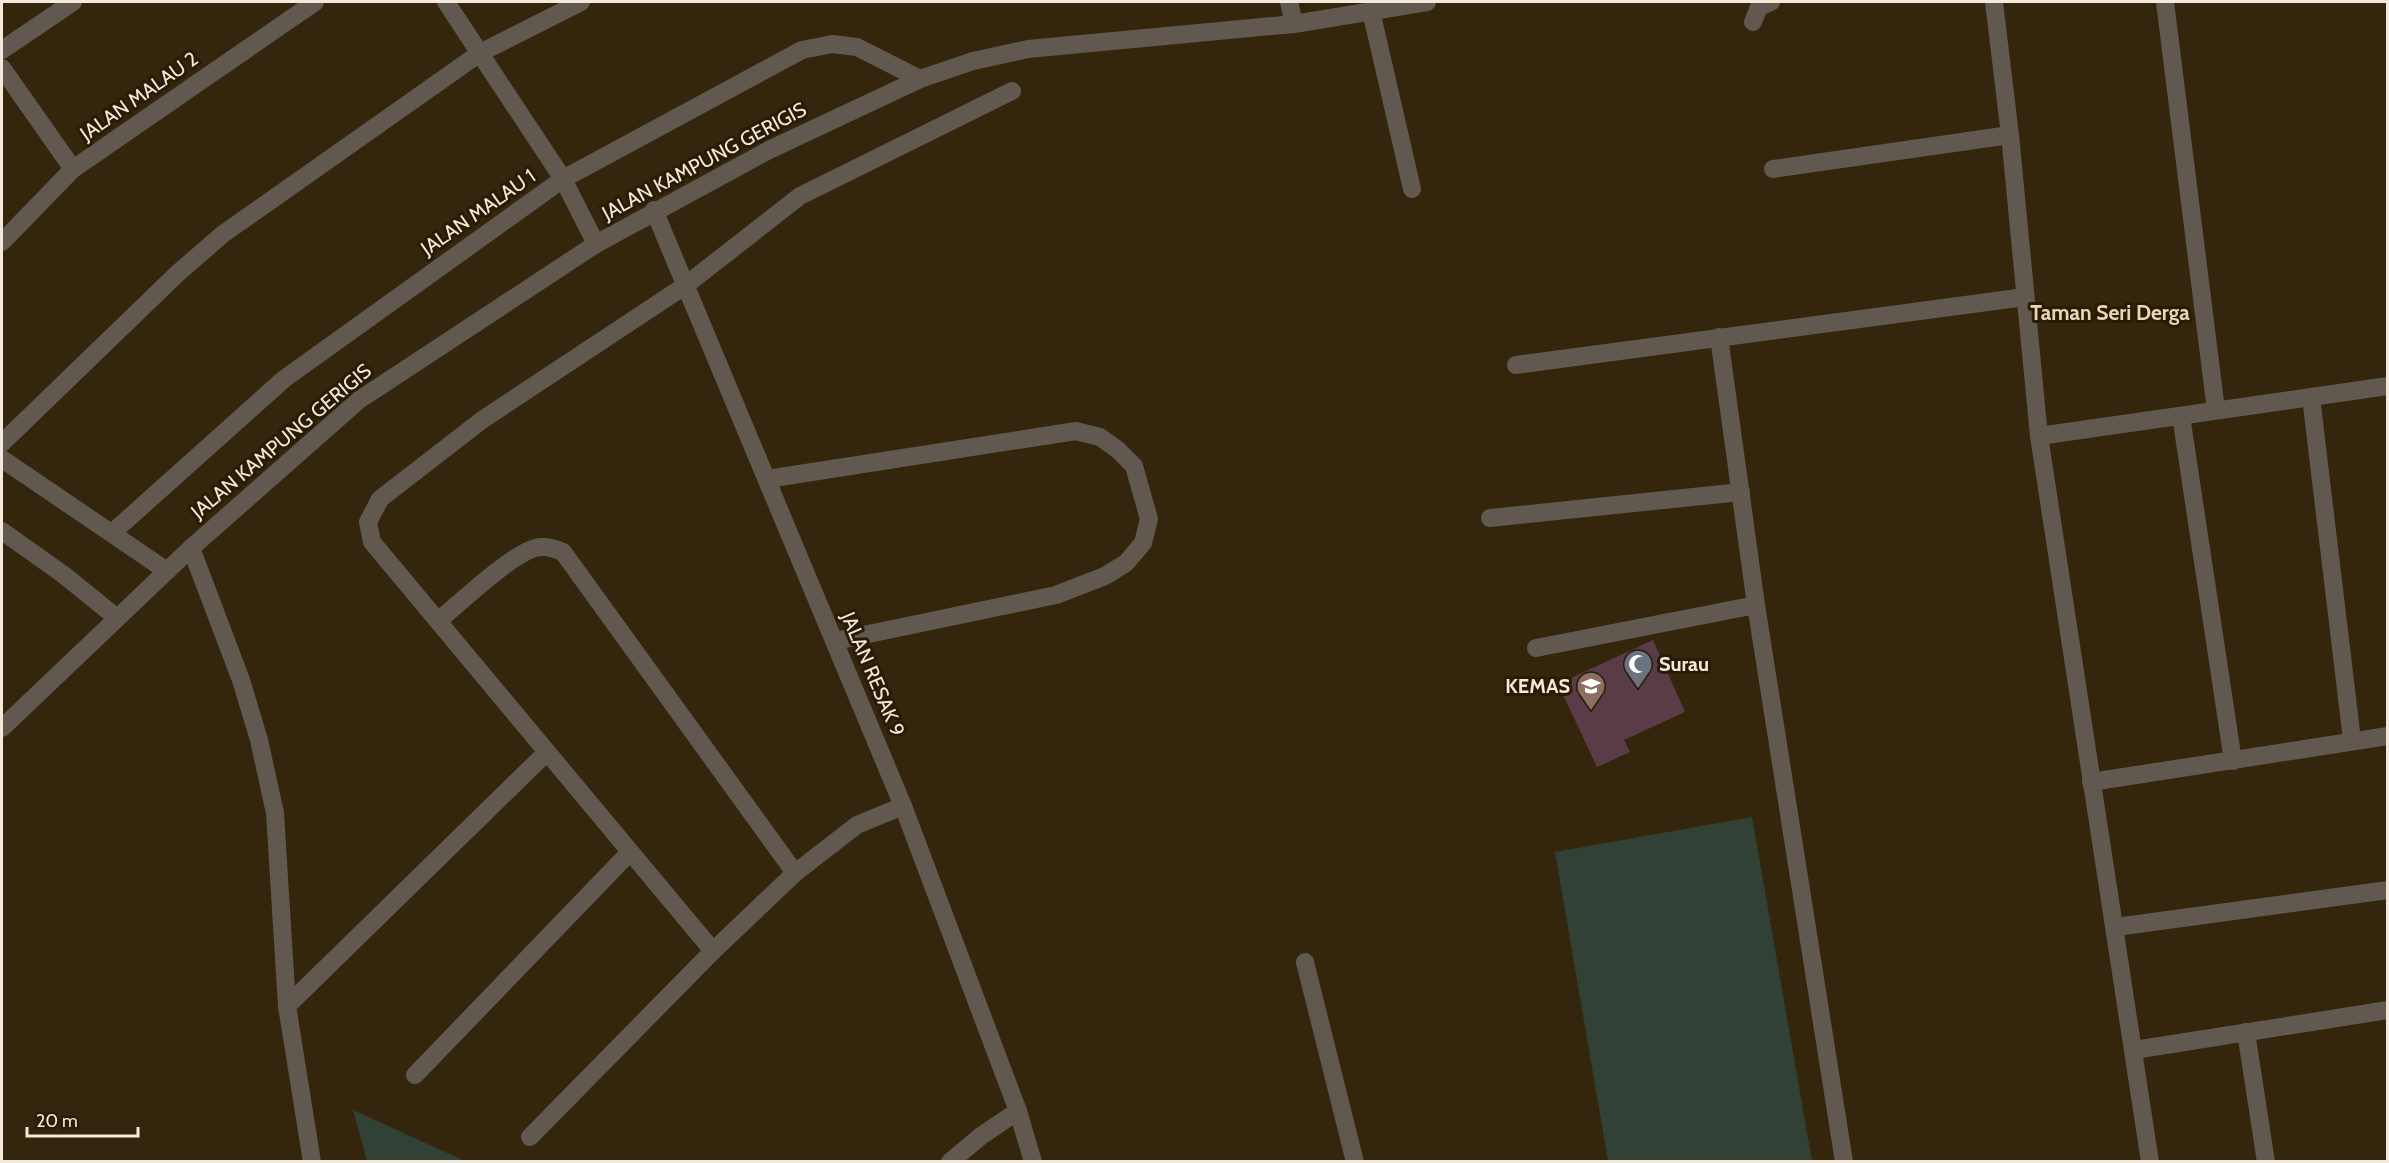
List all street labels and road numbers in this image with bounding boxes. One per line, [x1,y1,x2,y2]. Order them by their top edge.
street label: JALAN MALAU 2 [75,46,203,146]
street label: JALAN KAMPUNG GERIGIS [597,97,811,226]
street label: JALAN MALAU 1 [415,164,540,261]
street label: JALAN KAMPUNG GERIGIS [185,358,376,524]
street label: JALAN RESAK 9 [836,607,910,740]

